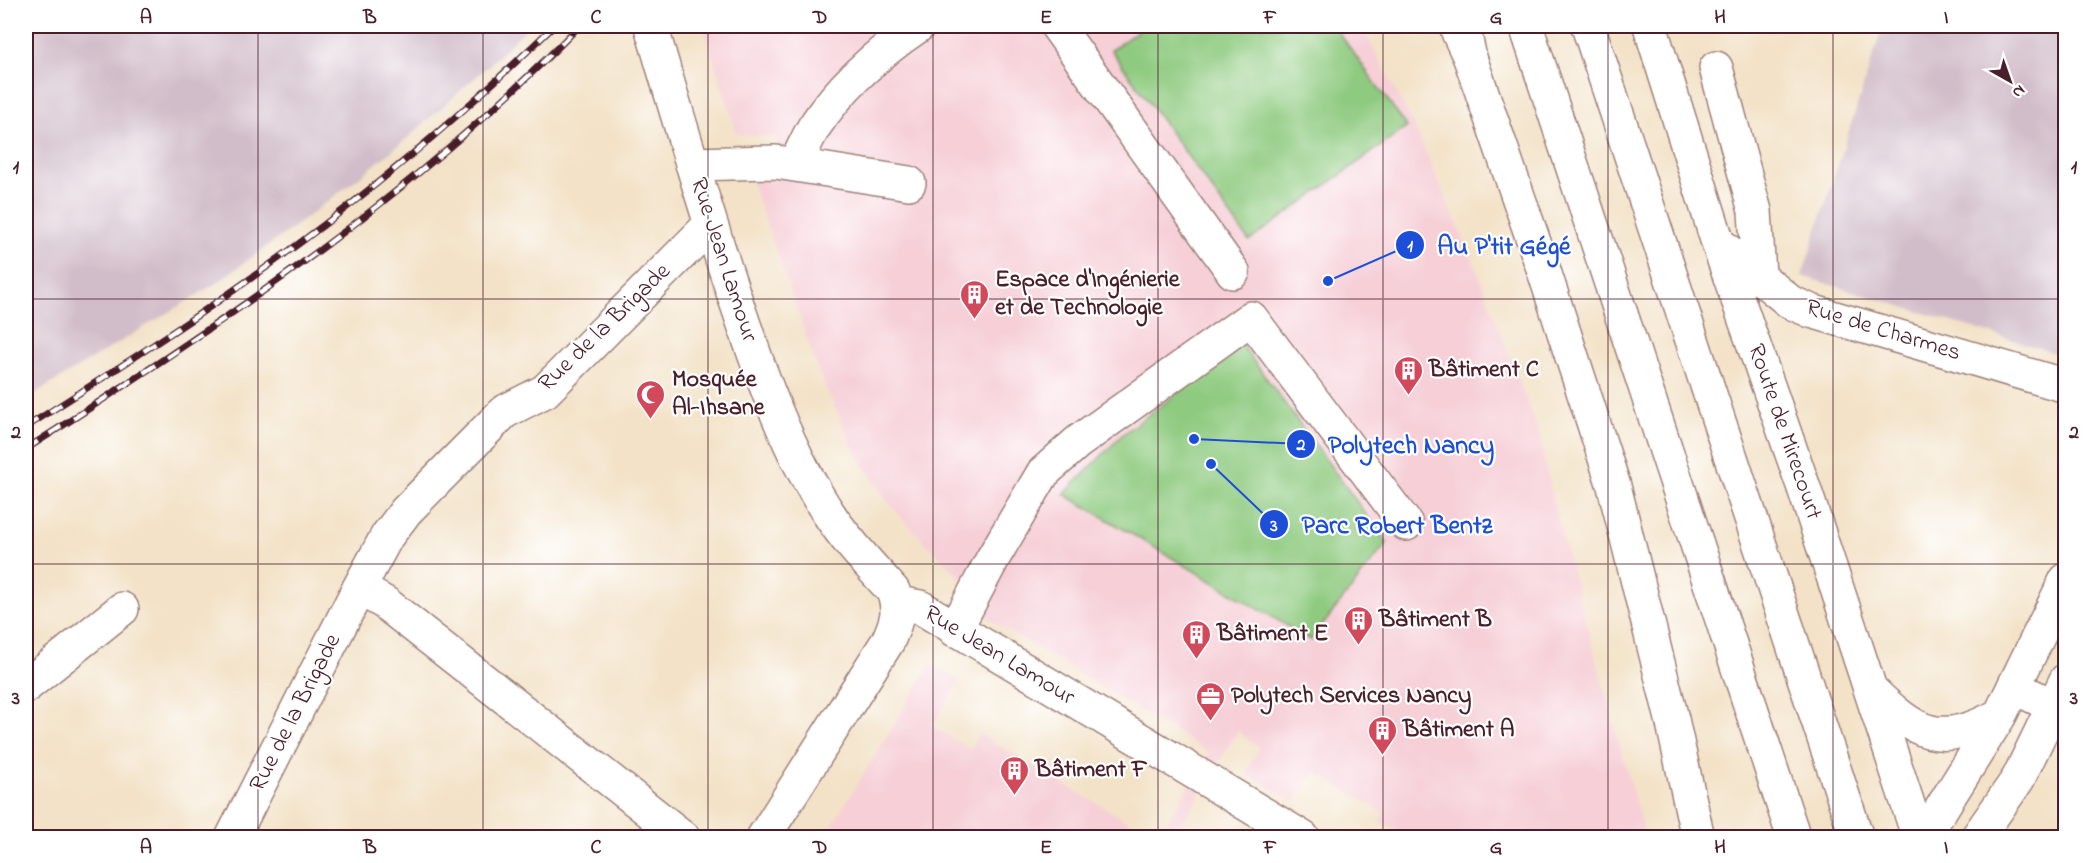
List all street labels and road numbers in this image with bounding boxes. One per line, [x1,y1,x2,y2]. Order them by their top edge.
street label: Rue Jean Lamour [680,173,766,347]
street label: Rue de la Brigade [531,255,679,401]
street label: Rue de Charmes [1801,291,1965,371]
street label: Route de Mirecourt [1738,339,1830,525]
street label: Rue Jean Lamour [917,597,1082,715]
street label: Rue de la Brigade [241,628,351,798]

